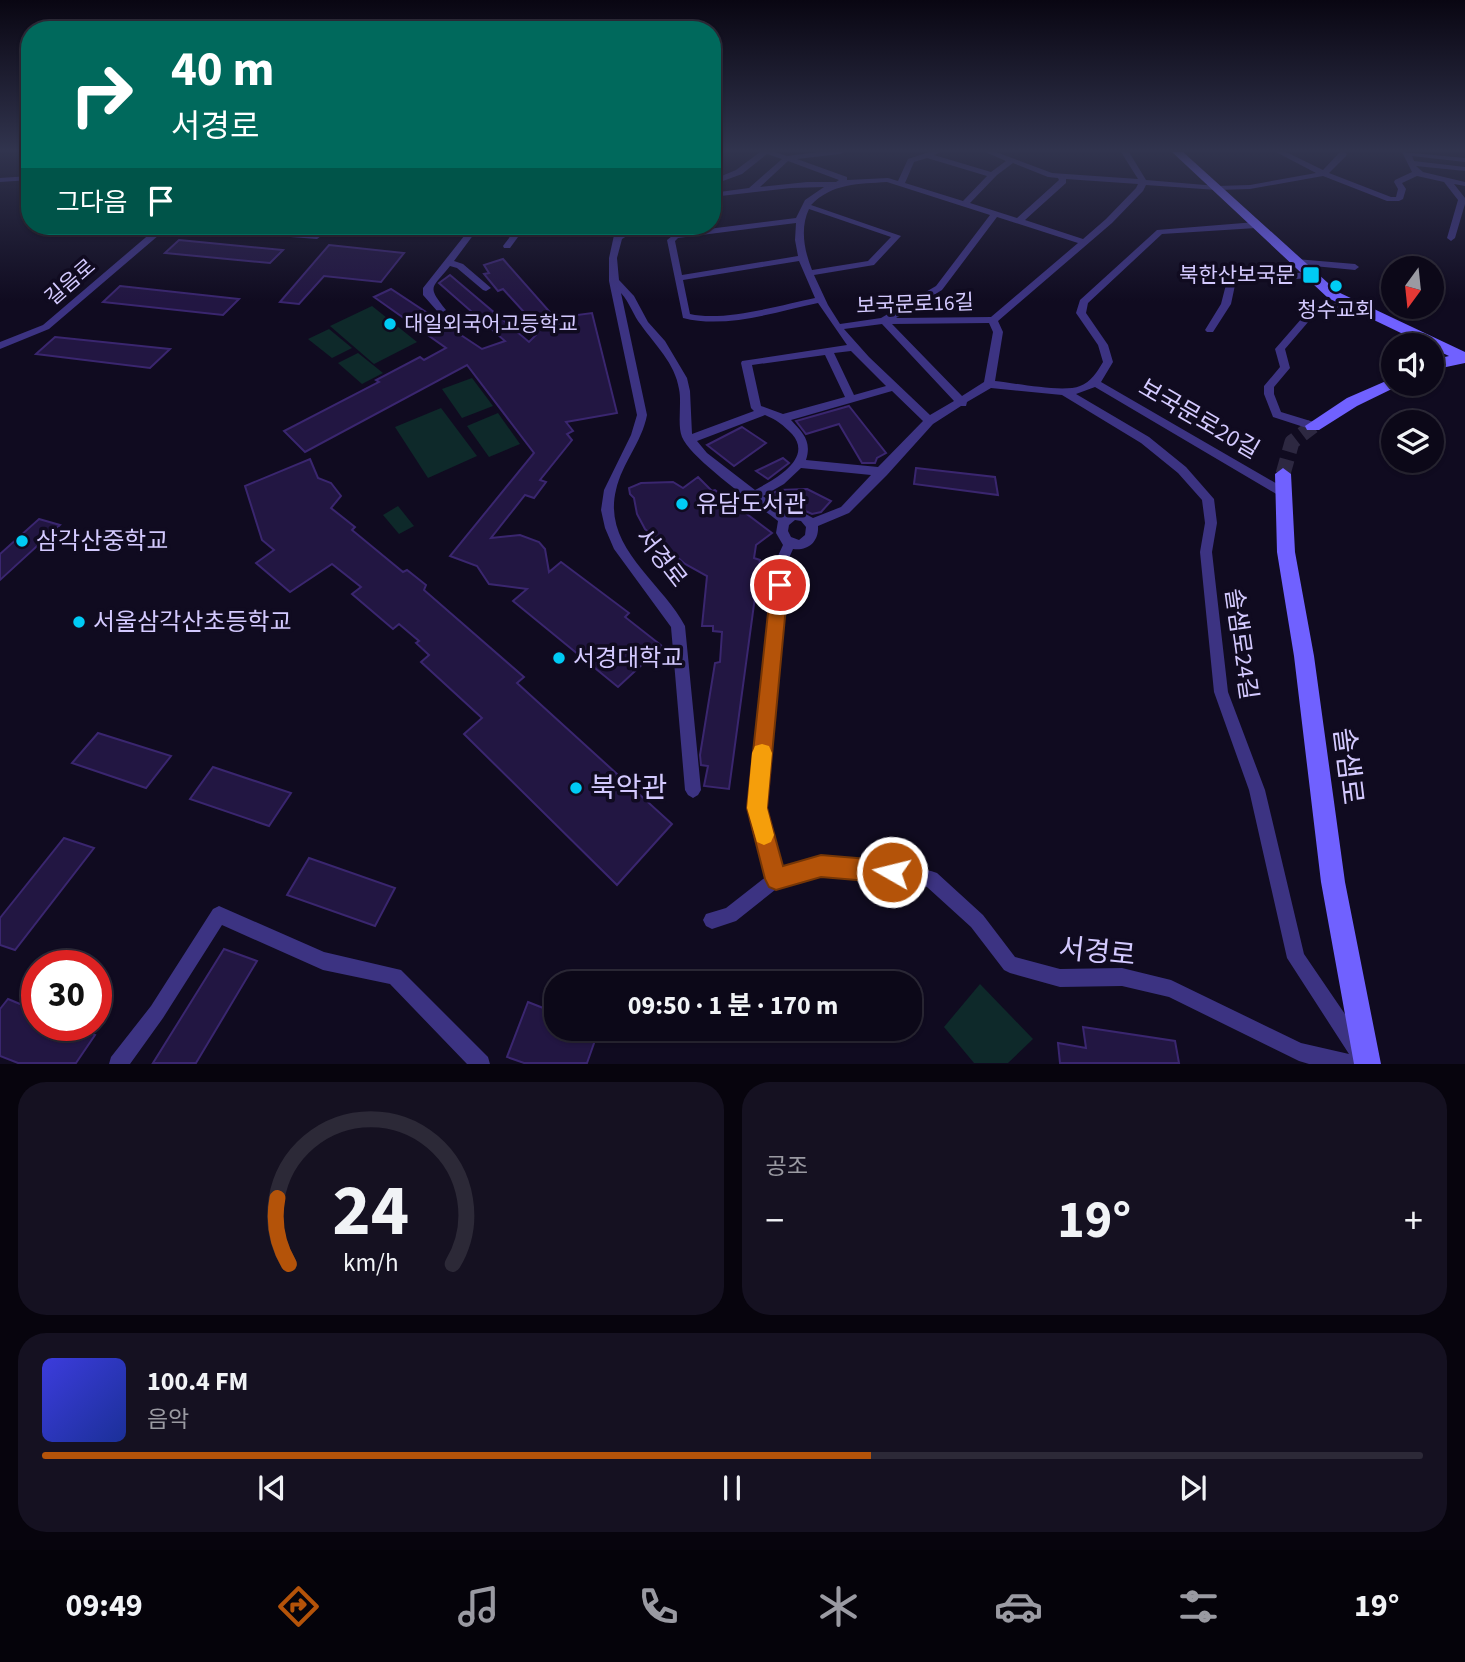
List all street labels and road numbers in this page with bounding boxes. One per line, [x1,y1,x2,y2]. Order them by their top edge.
street label: 길음로 [38,252,102,312]
street label: 보국문로16길 [856,287,974,321]
street label: 보국문로20길 [1132,370,1266,468]
street label: 서경로 [627,521,695,595]
street label: 솔샘로24길 [1216,586,1266,702]
street label: 솔샘로 [1323,725,1373,807]
street label: 서경로 [1056,928,1138,976]

